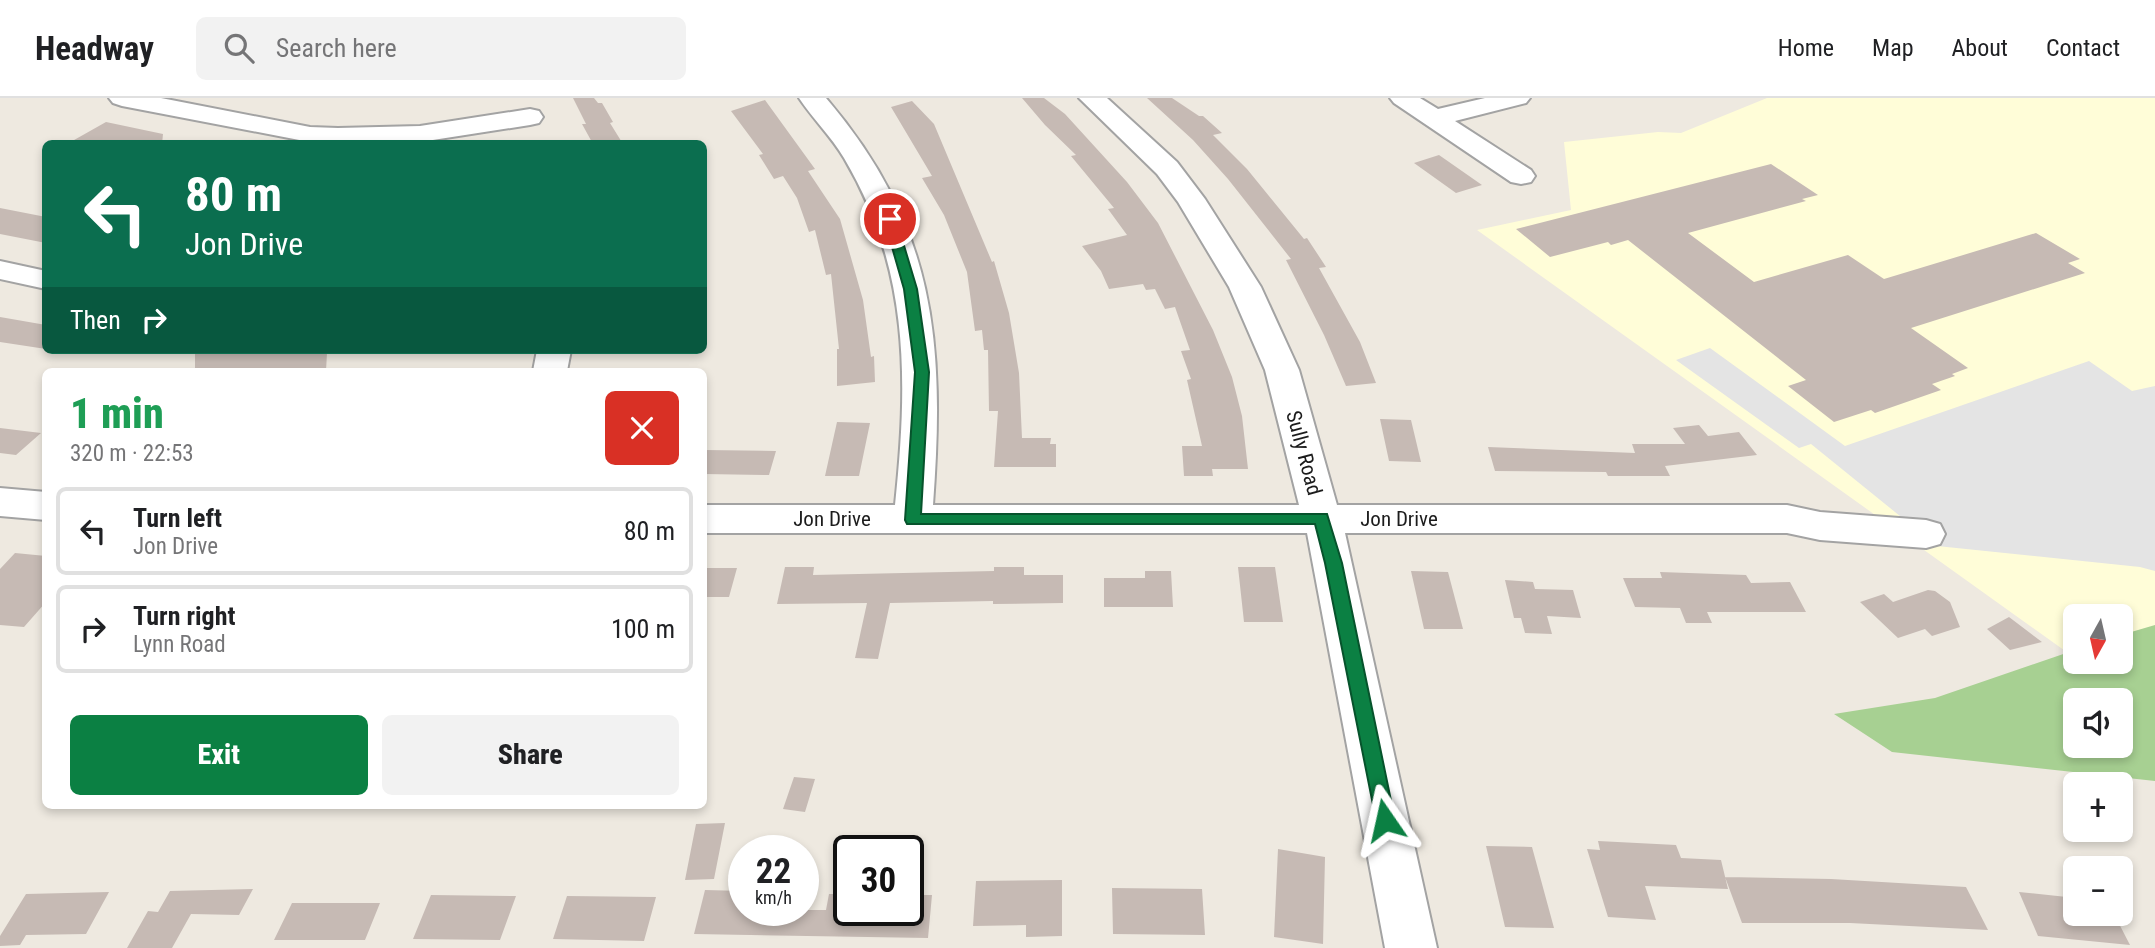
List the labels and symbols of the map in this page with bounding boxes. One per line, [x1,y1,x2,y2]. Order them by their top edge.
pin [860,189,920,249]
street label: Sully Road [1281,408,1327,498]
street label: Jon Drive [793,507,871,531]
street label: Jon Drive [1360,507,1438,531]
north arrow [2063,604,2133,674]
position arrow [1348,783,1422,857]
speed limit sign: 30 [833,835,924,926]

